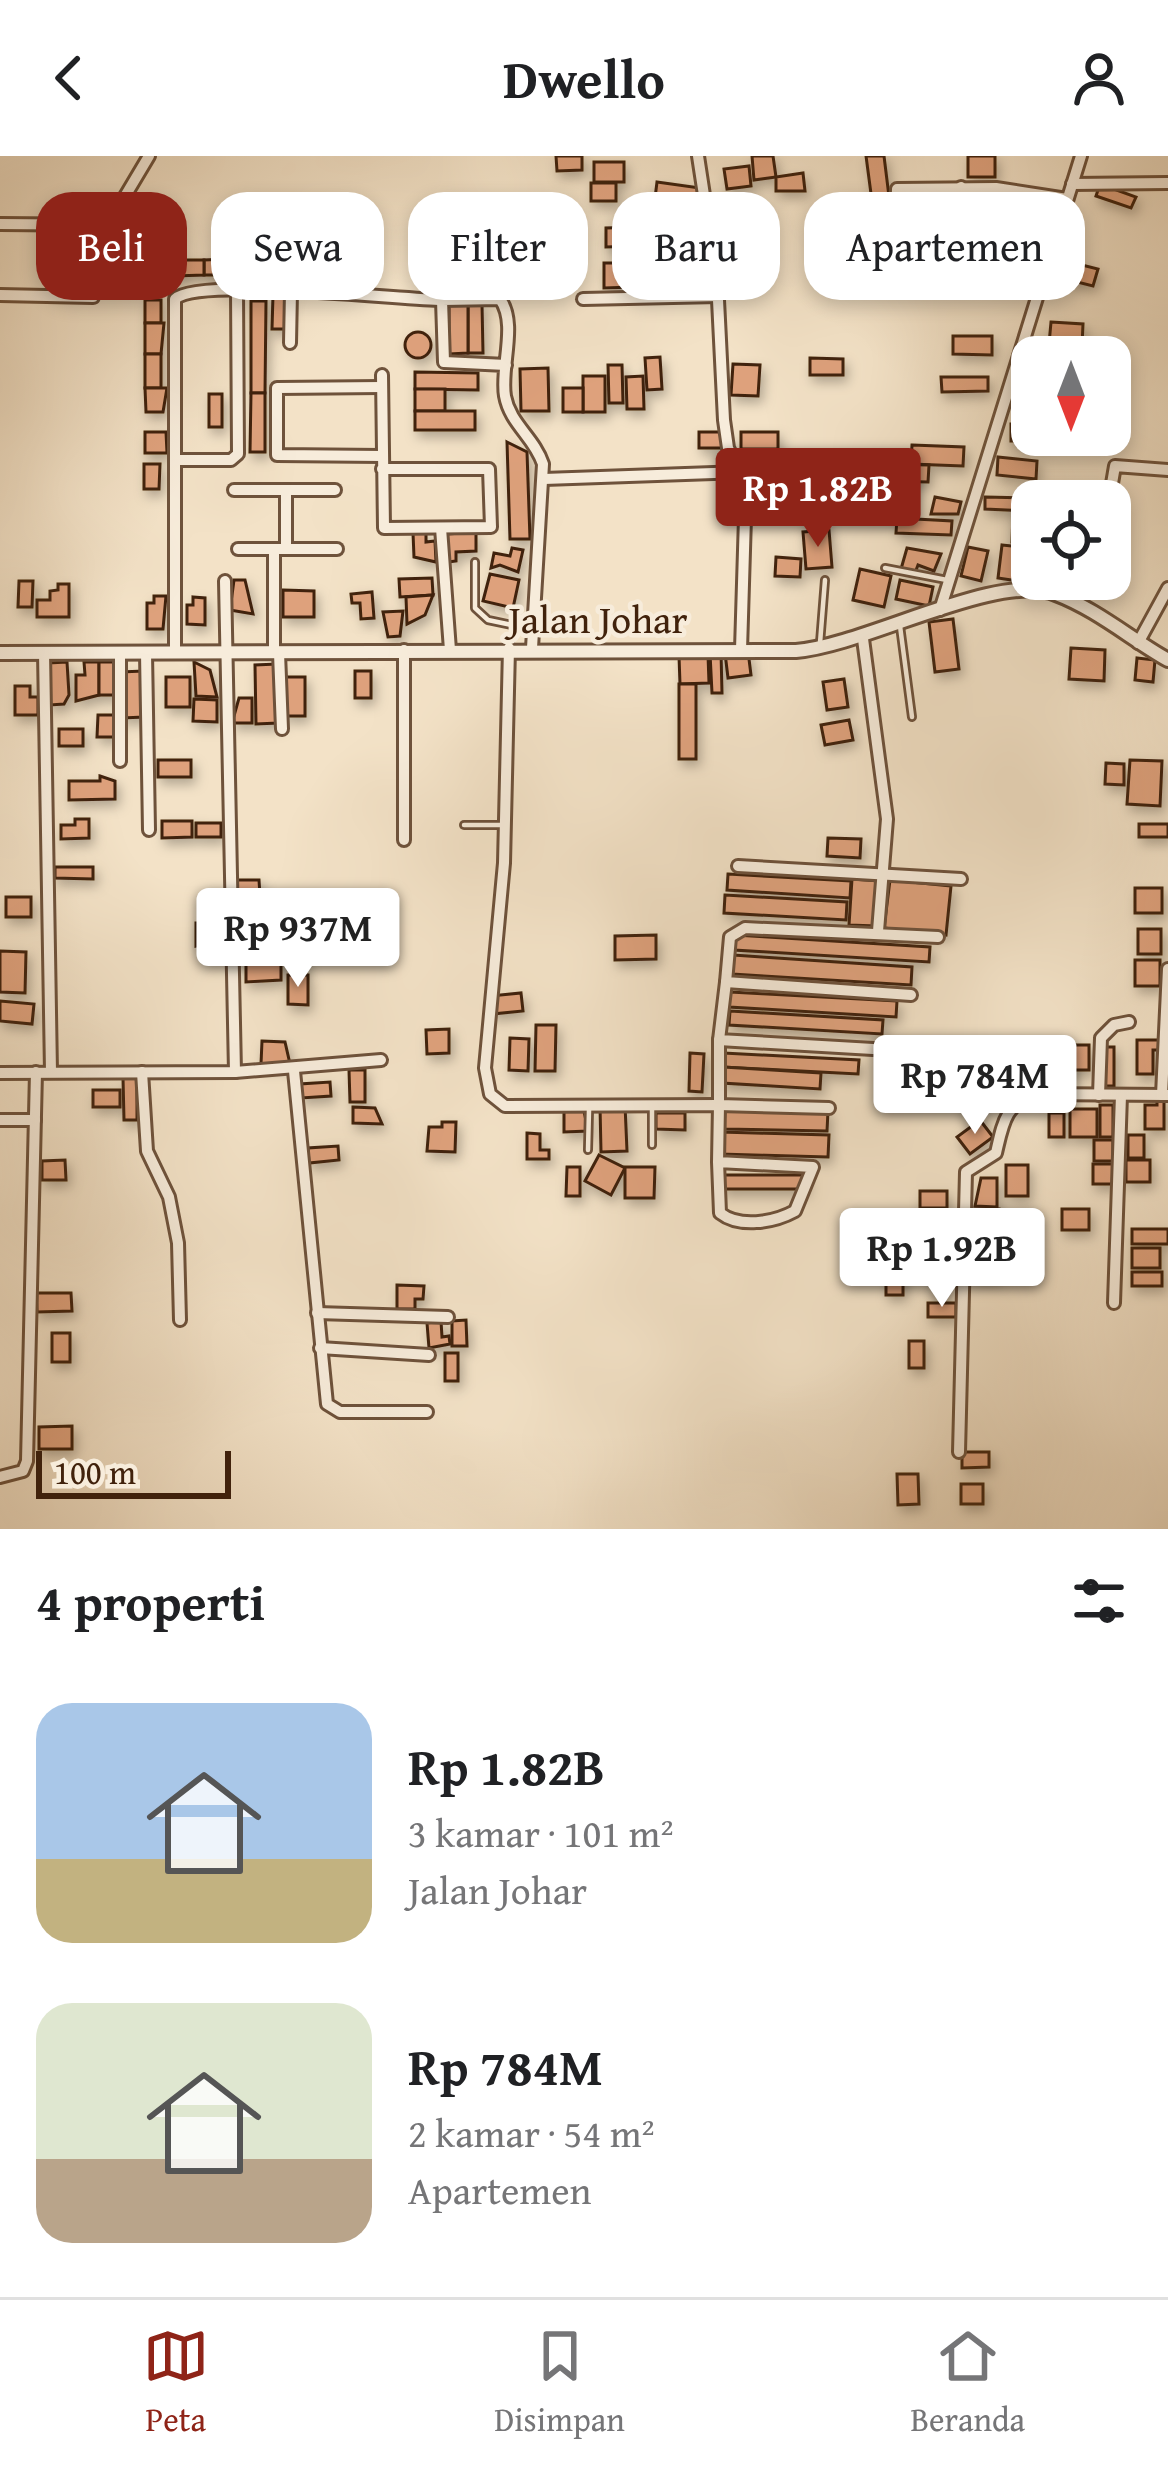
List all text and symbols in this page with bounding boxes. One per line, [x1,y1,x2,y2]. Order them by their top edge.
text: Dwello [503,39,665,118]
icon: back [36,45,102,111]
icon: person [1066,45,1132,111]
chip: Beli [36,192,187,300]
chip: Sewa [211,192,384,300]
chip: Filter [408,192,588,300]
chip: Baru [612,192,780,300]
chip: Apartemen [804,192,1085,300]
north arrow [1011,336,1131,456]
map controls [1011,336,1131,600]
pin: Rp 1.82B [694,448,942,550]
text: Rp 1.82B [743,458,893,515]
button: locate [1011,480,1131,600]
street label: Jalan Johar [503,590,688,647]
pin: Rp 937M [187,888,409,990]
text: Rp 937M [223,898,373,955]
pin: Rp 784M [864,1035,1086,1137]
text: Rp 784M [900,1045,1050,1102]
pin: Rp 1.92B [818,1208,1066,1310]
text: Rp 1.92B [867,1218,1017,1275]
scale bar [36,1445,231,1498]
text: 100 m [54,1448,136,1496]
text: 4 properti [36,1564,265,1639]
icon: filters [1066,1568,1132,1634]
text: Rp 1.82B [408,1729,605,1804]
icon: home [132,1751,276,1895]
text: 3 kamar · 101 m² [408,1804,674,1861]
text: Jalan Johar [408,1861,587,1918]
text: Rp 784M [408,2029,603,2104]
icon: home [132,2051,276,2195]
text: 2 kamar · 54 m² [408,2104,655,2161]
text: Apartemen [408,2161,591,2218]
tab: Peta [143,2323,209,2443]
tab: Disimpan [494,2323,625,2443]
tab: Beranda [910,2323,1025,2443]

